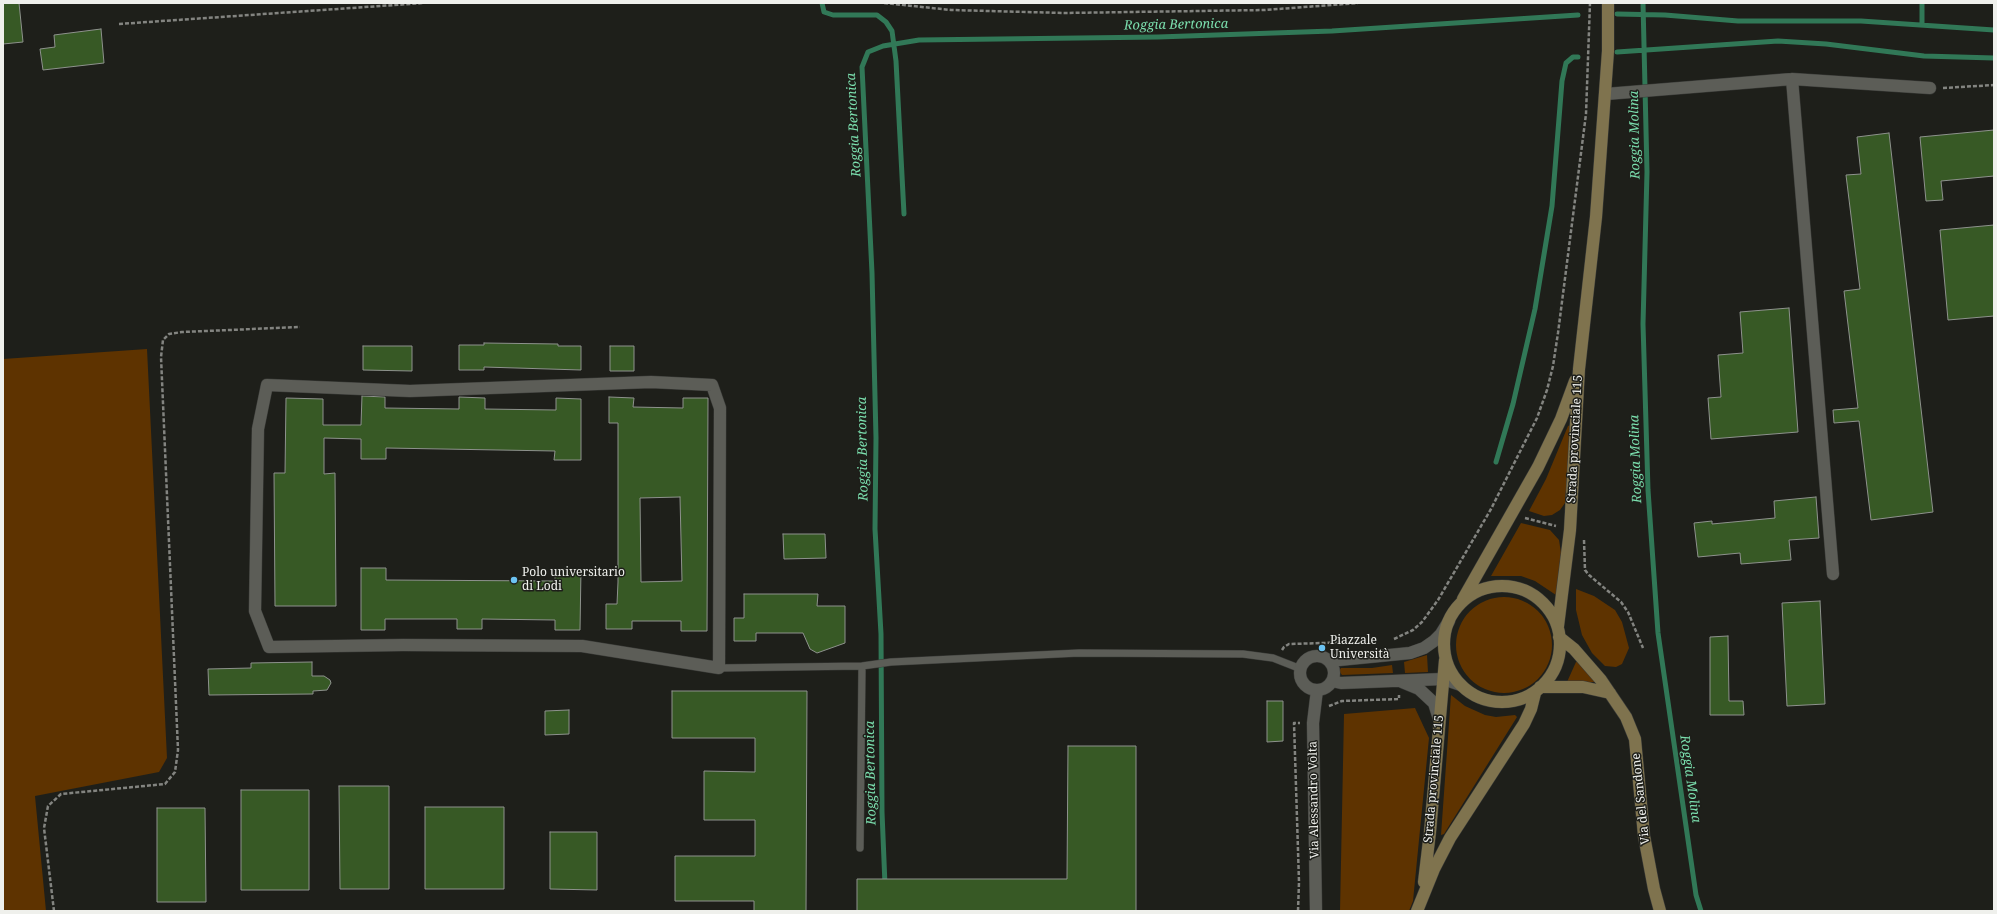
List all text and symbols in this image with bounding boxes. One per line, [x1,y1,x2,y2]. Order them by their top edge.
water label: Roggia Bertonica [1124,16,1228,34]
water label: Roggia Bertonica [843,73,865,177]
water label: Roggia Molina [1626,91,1644,179]
street label: Strada provinciale 115 [1564,374,1586,504]
water label: Roggia Bertonica [854,397,872,501]
water label: Roggia Molina [1627,415,1645,503]
place label: Polo universitario di Lodi [522,566,625,594]
marker: Polo universitario di Lodi [509,575,519,585]
place label: Piazzale Università [1330,634,1389,662]
marker: Piazzale Università [1317,643,1327,653]
street label: Strada provinciale 115 [1421,714,1447,844]
water label: Roggia Bertonica [862,721,880,825]
water label: Roggia Molina [1676,734,1704,824]
street label: Via Alessandro Volta [1306,741,1322,859]
street label: Via del Sandone [1629,753,1653,845]

